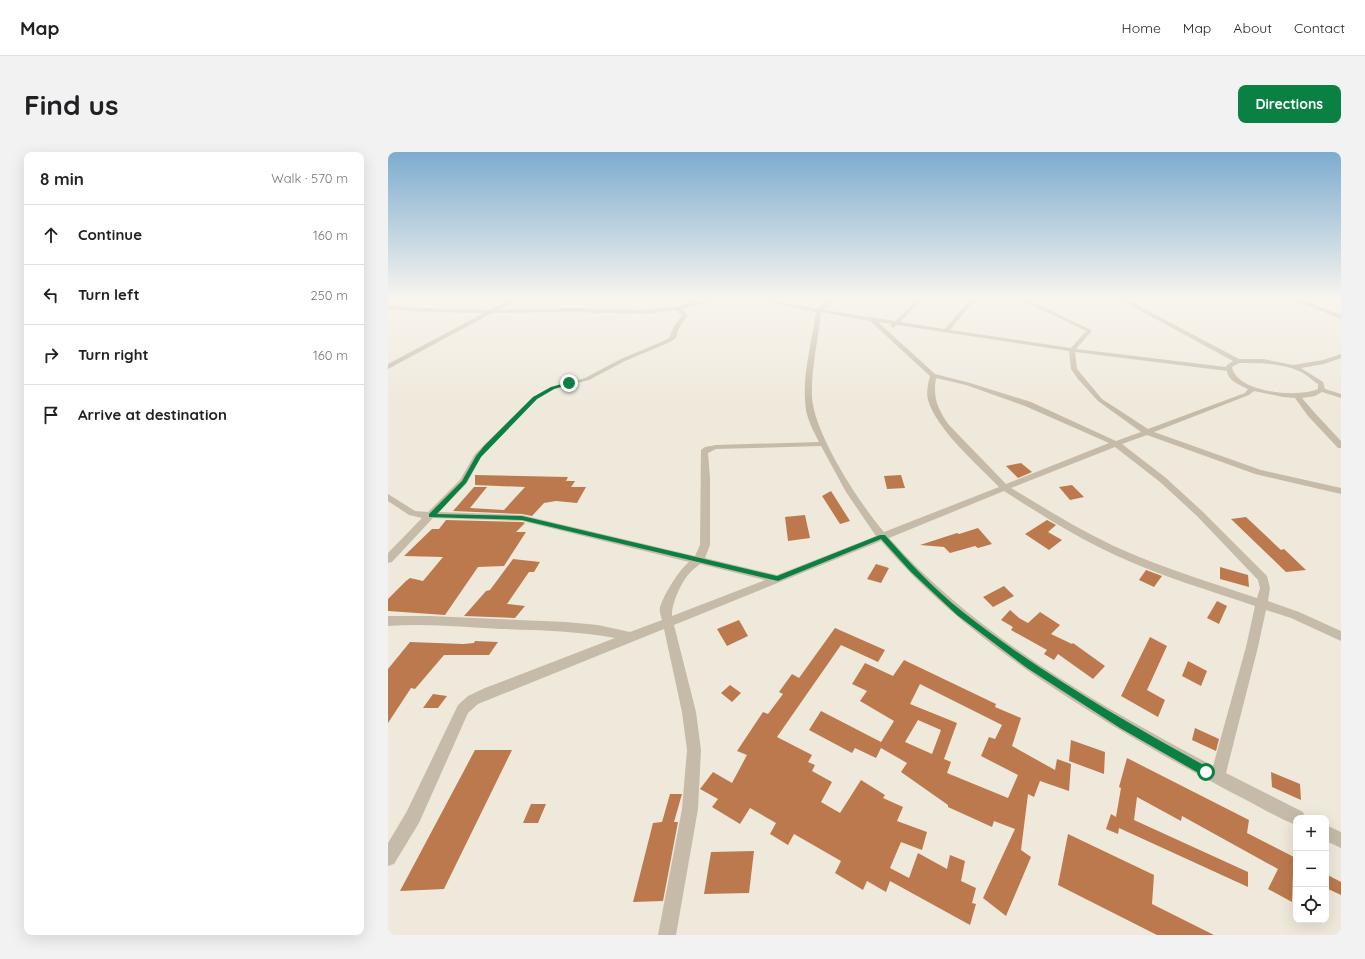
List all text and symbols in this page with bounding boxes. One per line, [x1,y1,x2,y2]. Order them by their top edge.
text: Map [20,16,59,40]
text: Home [1122,19,1161,37]
text: Map [1183,19,1211,37]
text: About [1233,19,1272,37]
text: Contact [1294,19,1345,37]
button: Directions [1238,85,1341,123]
text: Find us [24,87,118,122]
text: 8 min [40,168,84,189]
text: Walk · 570 m [271,170,348,186]
icon: ahead [40,224,62,246]
text: Continue [78,225,142,244]
text: 160 m [313,227,348,243]
icon: left [40,284,62,306]
text: Turn left [78,285,140,304]
text: 250 m [311,287,348,303]
icon: right [40,344,62,366]
text: Turn right [78,345,149,364]
text: 160 m [313,347,348,363]
route end [560,374,578,392]
icon: arrive [40,404,62,426]
text: Arrive at destination [78,405,227,424]
route start [1197,763,1215,781]
map controls [1293,815,1329,923]
button: + [1293,815,1329,851]
button: − [1293,851,1329,887]
button: locate [1293,887,1329,923]

